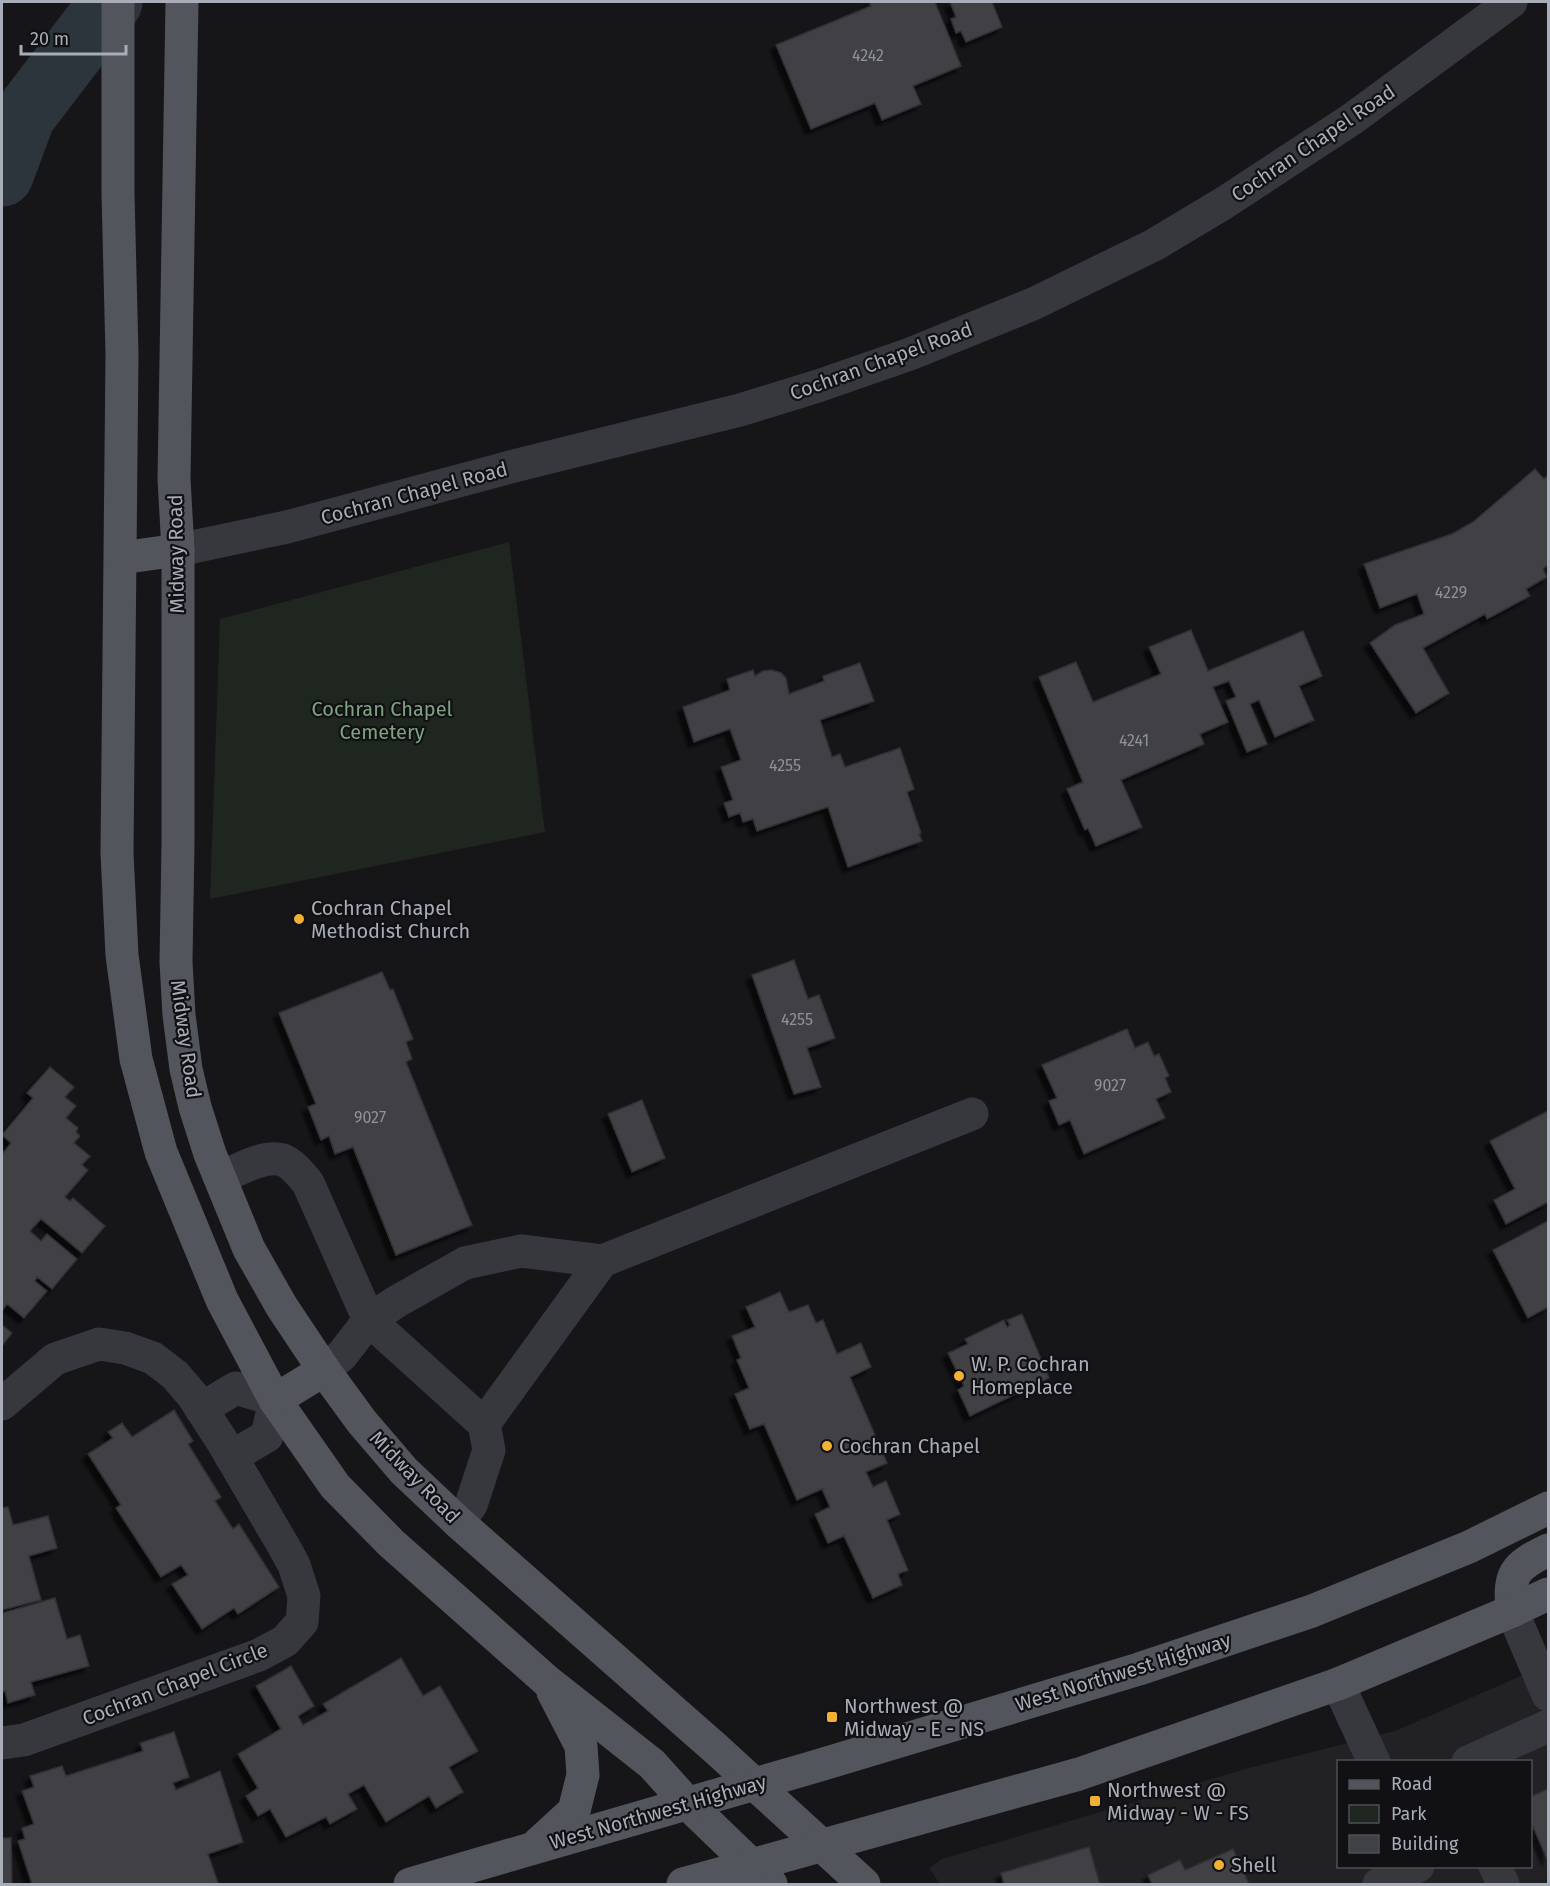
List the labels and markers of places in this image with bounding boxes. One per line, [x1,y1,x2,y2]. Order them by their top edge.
place label: Cochran Chapel Methodist Church [311,896,470,943]
marker: Cochran Chapel Methodist Church [292,912,306,926]
place label: W. P. Cochran Homeplace [971,1352,1090,1399]
marker: W. P. Cochran Homeplace [952,1369,966,1383]
place label: Cochran Chapel [839,1434,980,1458]
marker: Cochran Chapel [820,1439,834,1453]
place label: Northwest @ Midway - E - NS [844,1694,984,1741]
marker: Northwest @ Midway - E - NS [825,1710,839,1724]
place label: Northwest @ Midway - W - FS [1107,1778,1249,1825]
marker: Northwest @ Midway - W - FS [1088,1794,1102,1808]
place label: Shell [1231,1853,1276,1877]
marker: Shell [1212,1858,1226,1872]

